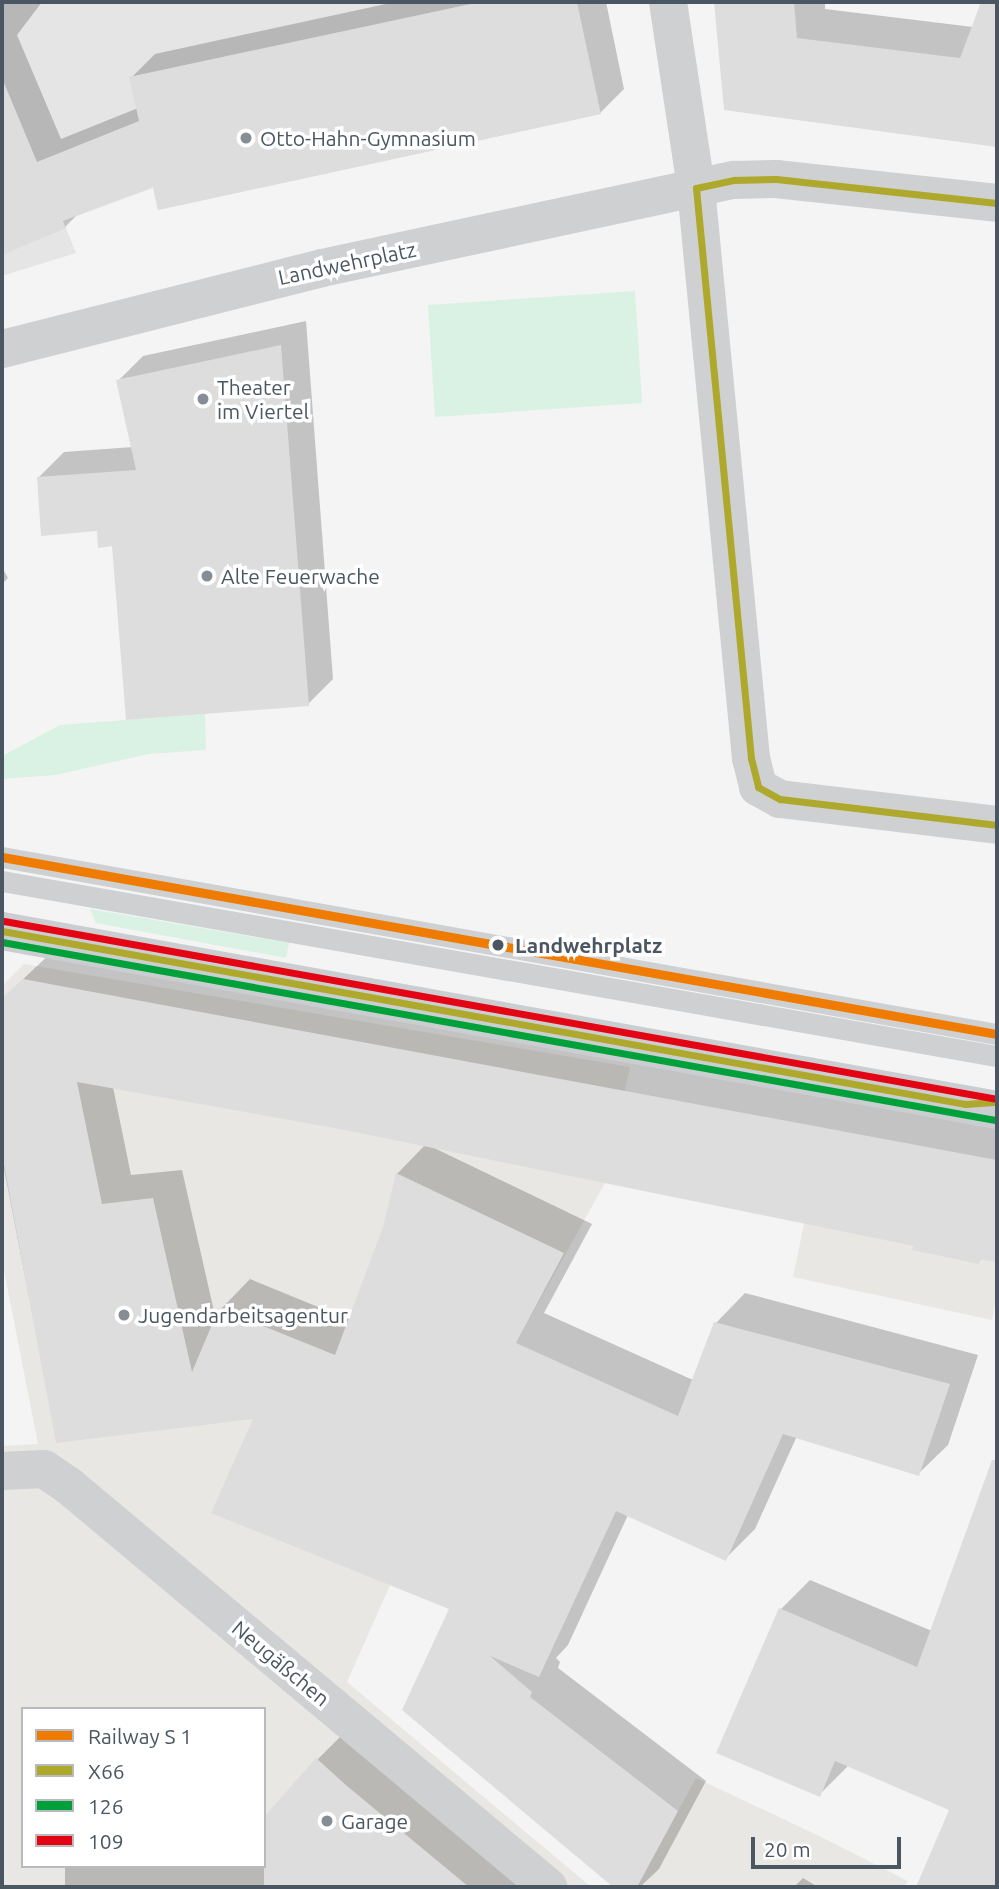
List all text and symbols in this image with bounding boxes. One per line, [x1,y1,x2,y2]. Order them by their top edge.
place label: Otto-Hahn-Gymnasium [260,125,476,151]
marker: Otto-Hahn-Gymnasium [238,130,254,146]
street label: Landwehrplatz [276,236,418,290]
place label: Theater im Viertel [217,374,309,424]
marker: Theater im Viertel [195,391,211,407]
place label: Alte Feuerwache [221,563,380,589]
marker: Alte Feuerwache [199,568,215,584]
place label: Landwehrplatz [515,932,662,958]
marker: Landwehrplatz [487,934,509,956]
place label: Jugendarbeitsagentur [138,1302,348,1328]
marker: Jugendarbeitsagentur [116,1307,132,1323]
street label: Neugäßchen [227,1615,335,1711]
legend [21,1707,266,1868]
text: Railway S 1 [88,1724,192,1748]
text: X66 [88,1759,125,1783]
text: 126 [88,1794,124,1818]
place label: Garage [341,1808,408,1834]
marker: Garage [319,1813,335,1829]
scale bar [754,1822,904,1866]
text: 109 [88,1829,124,1853]
text: 20 m [764,1837,811,1861]

